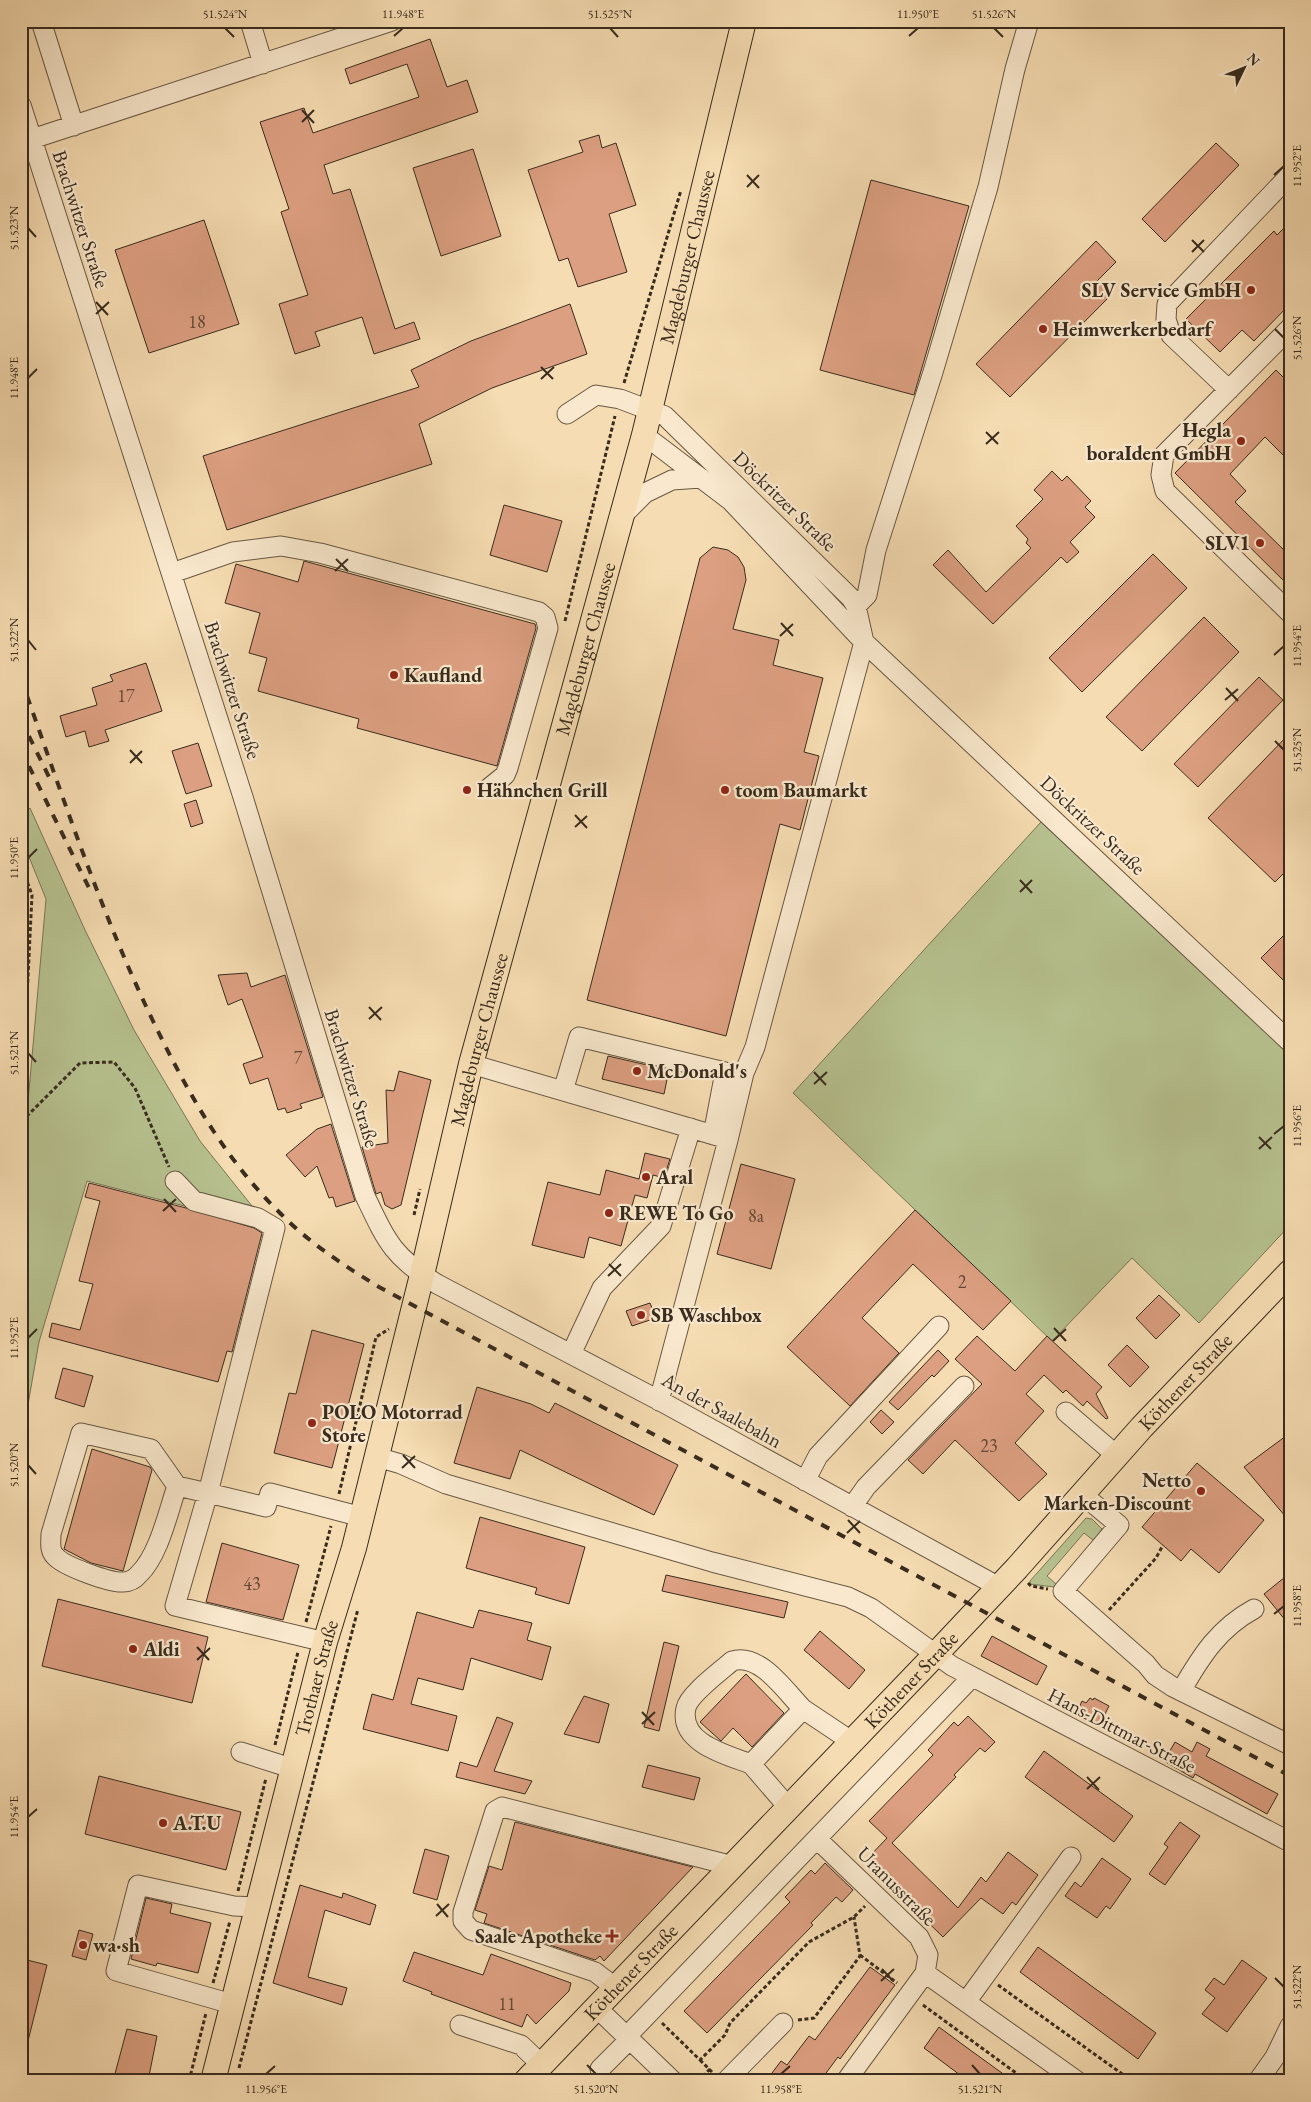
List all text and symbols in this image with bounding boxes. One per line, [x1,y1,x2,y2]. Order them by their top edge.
text: 51.524°N [203,6,248,22]
text: 11.948°E [382,6,424,22]
text: 51.525°N [588,6,633,22]
text: 11.950°E [897,6,939,22]
text: 51.526°N [972,6,1017,22]
north arrow [1218,42,1268,92]
text: N [1243,49,1264,70]
text: 11.952°E [1289,145,1305,187]
street label: Brachwitzer Straße [46,147,116,291]
street label: Magdeburger Chaussee [653,167,721,347]
text: 51.523°N [6,205,22,250]
place label: SLV Service GmbH [1082,277,1241,303]
marker: SLV Service GmbH [1245,284,1257,296]
house number: 18 [188,310,206,333]
text: 51.526°N [1289,315,1305,360]
place label: Heimwerkerbedarf [1053,316,1215,342]
marker: Heimwerkerbedarf [1037,323,1049,335]
text: 11.948°E [6,357,22,399]
place label: Hegla boraIdent GmbH [1087,417,1231,466]
marker: Hegla boraIdent GmbH [1235,435,1247,447]
street label: Döckritzer Straße [728,445,843,557]
place label: SLV1 [1205,530,1250,556]
marker: SLV1 [1254,537,1266,549]
street label: Magdeburger Chaussee [549,559,621,738]
text: 51.522°N [6,617,22,662]
street label: Brachwitzer Straße [198,618,268,762]
text: 11.954°E [1289,625,1305,667]
place label: Kaufland [404,662,482,688]
marker: Kaufland [388,669,400,681]
house number: 17 [117,684,135,707]
text: 51.525°N [1289,727,1305,772]
street label: Döckritzer Straße [1035,770,1151,881]
place label: Hähnchen Grill [477,777,608,803]
place label: toom Baumarkt [735,777,868,803]
marker: Hähnchen Grill [461,784,473,796]
marker: toom Baumarkt [719,784,731,796]
text: 11.950°E [6,837,22,879]
street label: Magdeburger Chaussee [444,950,514,1129]
street label: Brachwitzer Straße [319,1006,385,1151]
text: 51.521°N [6,1030,22,1075]
house number: 7 [294,1046,303,1069]
place label: McDonald's [647,1058,747,1084]
marker: McDonald's [631,1065,643,1077]
text: 11.956°E [1289,1105,1305,1147]
place label: Aral [655,1164,693,1190]
marker: Aral [640,1171,652,1183]
place label: REWE To Go [619,1200,734,1226]
house number: 8a [748,1204,765,1227]
marker: REWE To Go [603,1207,615,1219]
house number: 2 [958,1270,967,1293]
place label: SB Waschbox [651,1302,762,1328]
marker: SB Waschbox [635,1309,647,1321]
text: 11.952°E [6,1317,22,1359]
street label: Köthener Straße [1133,1327,1238,1436]
street label: An der Saalebahn [656,1366,787,1454]
place label: POLO Motorrad Store [322,1399,463,1448]
marker: POLO Motorrad Store [306,1417,318,1429]
house number: 23 [980,1434,998,1457]
text: 51.520°N [6,1442,22,1487]
place label: Netto Marken-Discount [1043,1467,1191,1516]
marker: Netto Marken-Discount [1195,1485,1207,1497]
house number: 43 [243,1572,261,1595]
text: 11.958°E [1289,1585,1305,1627]
street label: Trothaer Straße [289,1616,344,1739]
street label: Köthener Straße [858,1626,964,1734]
place label: Aldi [142,1636,180,1662]
marker: Aldi [127,1643,139,1655]
street label: Hans-Dittmar-Straße [1043,1681,1201,1779]
text: 11.954°E [6,1796,22,1838]
place label: A.T.U [172,1810,221,1836]
marker: A.T.U [157,1817,169,1829]
street label: Uranusstraße [852,1841,942,1931]
street label: Köthener Straße [578,1918,683,2026]
place label: Saale Apotheke [475,1923,602,1949]
marker: Saale Apotheke [606,1930,618,1942]
place label: wa·sh [93,1932,140,1958]
marker: wa·sh [77,1939,89,1951]
text: 51.522°N [1289,1964,1305,2009]
house number: 11 [498,1992,516,2015]
text: 11.956°E [245,2081,287,2097]
text: 51.520°N [574,2081,619,2097]
text: 11.958°E [760,2081,802,2097]
text: 51.521°N [958,2081,1003,2097]

